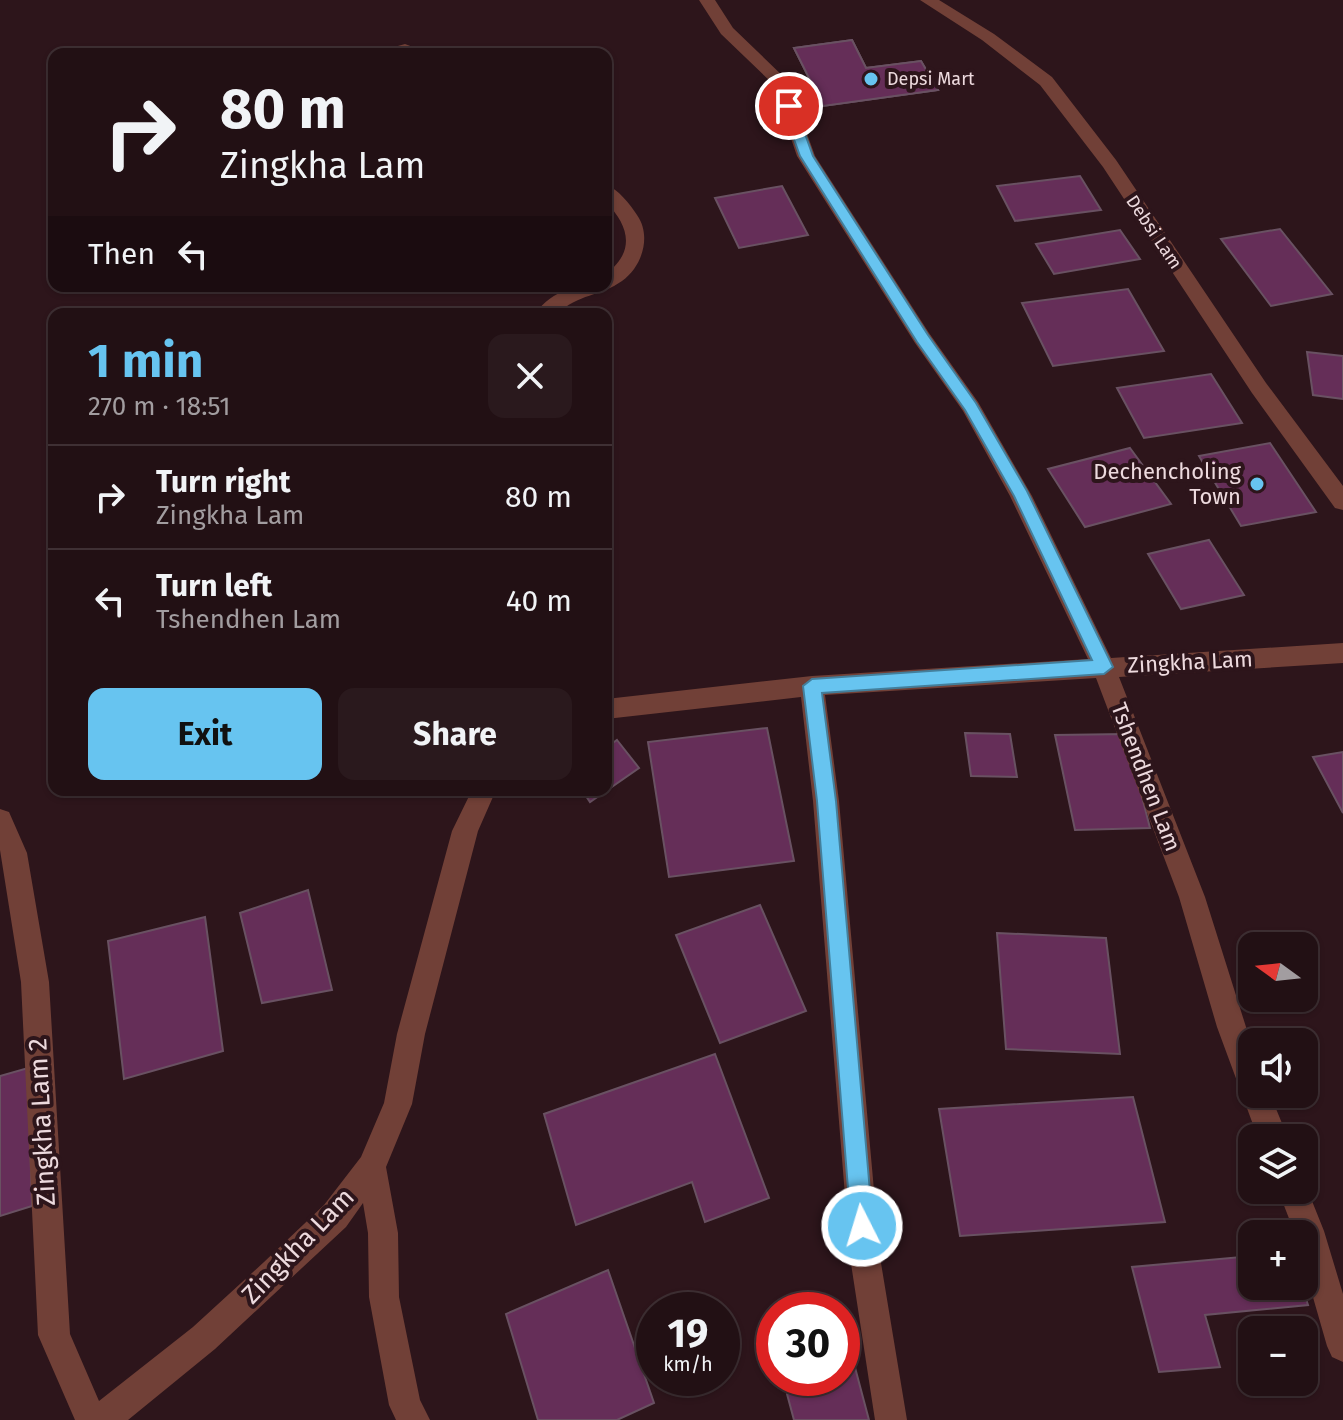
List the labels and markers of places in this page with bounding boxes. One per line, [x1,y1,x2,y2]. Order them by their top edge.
place label: Depsi Mart [887,68,975,90]
marker: Depsi Mart [862,70,880,88]
pin [755,72,823,140]
place label: Dechencholing Town [1093,458,1242,510]
marker: Dechencholing Town [1248,475,1266,493]

